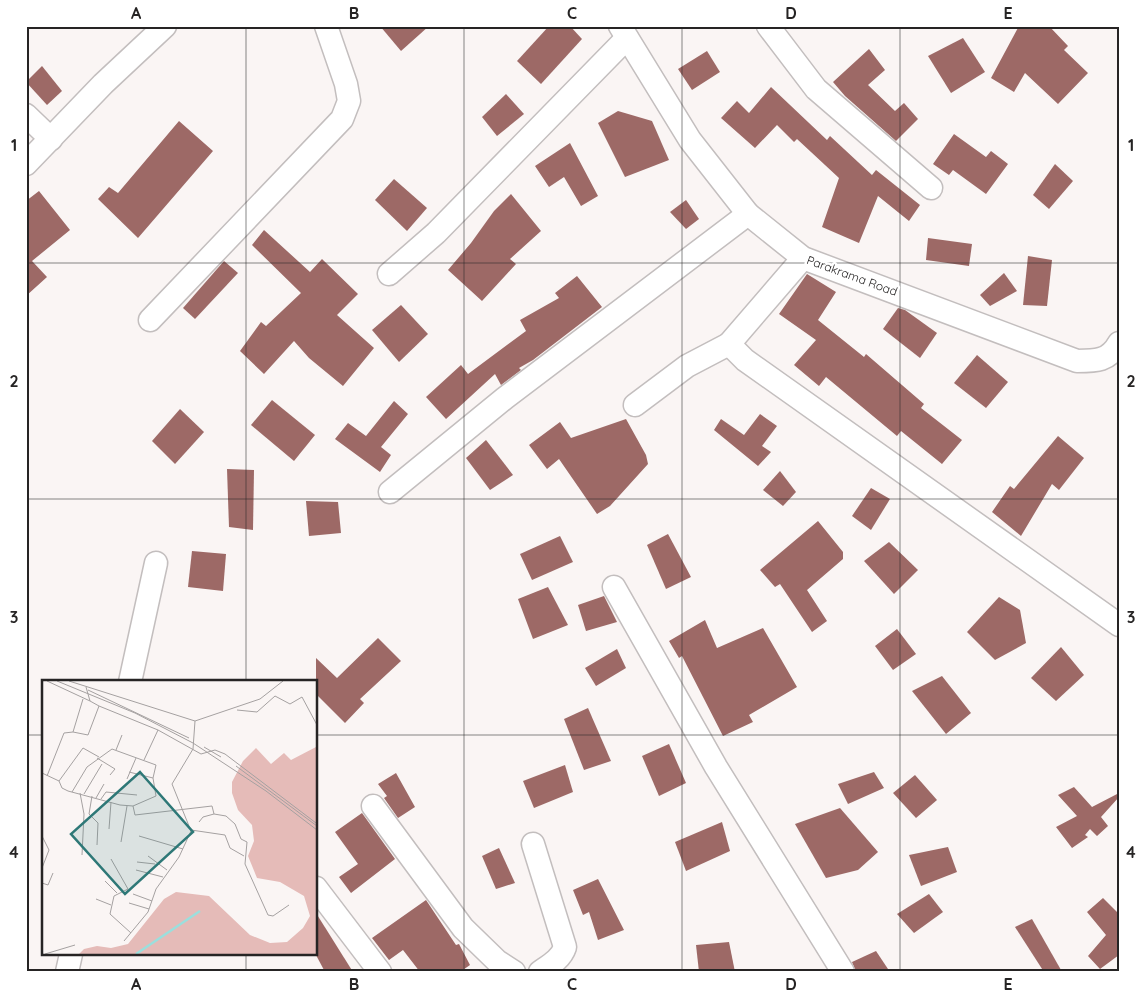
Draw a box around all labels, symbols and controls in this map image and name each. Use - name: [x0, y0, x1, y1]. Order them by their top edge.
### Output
- text: A: [131, 3, 142, 23]
- text: B: [349, 3, 359, 23]
- text: C: [567, 3, 577, 23]
- text: D: [785, 3, 797, 23]
- text: E: [1003, 3, 1013, 23]
- text: 1: [11, 135, 17, 155]
- text: 1: [1128, 135, 1134, 155]
- street label: Parakrama Road: [805, 252, 900, 299]
- text: 2: [9, 371, 19, 391]
- text: 2: [1126, 371, 1136, 391]
- text: 3: [10, 607, 18, 627]
- text: 3: [1127, 607, 1135, 627]
- inset map: [42, 680, 318, 956]
- text: 4: [9, 842, 19, 862]
- text: 4: [1126, 842, 1136, 862]
- text: A: [131, 974, 142, 994]
- text: B: [349, 974, 359, 994]
- text: C: [567, 974, 577, 994]
- text: D: [785, 974, 797, 994]
- text: E: [1003, 974, 1013, 994]

